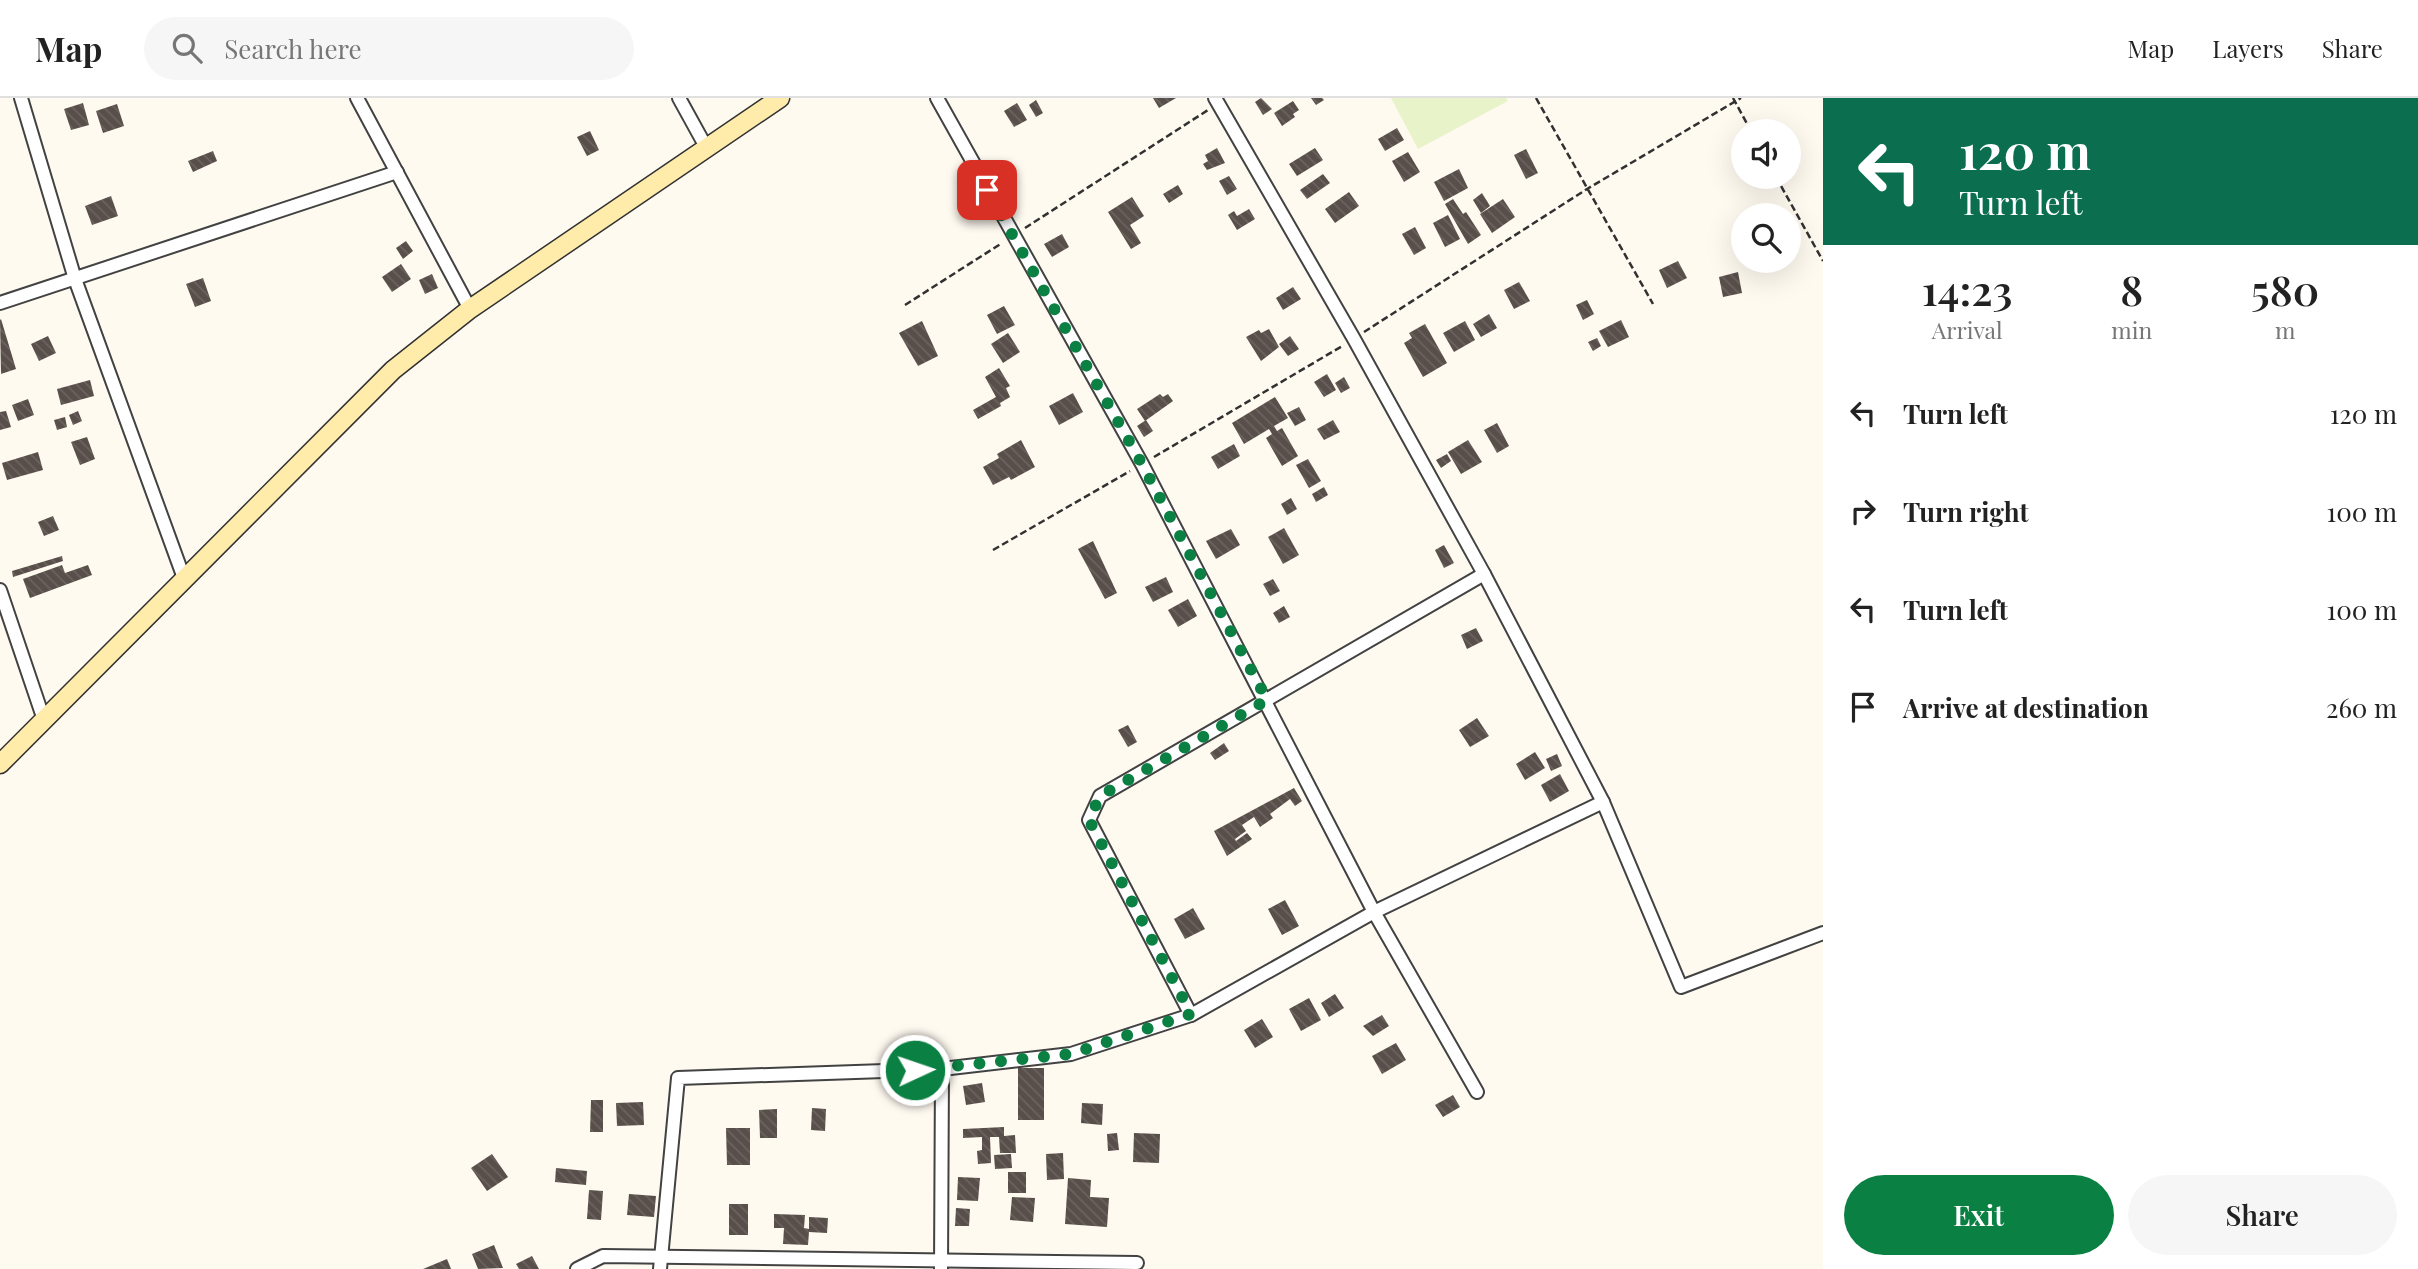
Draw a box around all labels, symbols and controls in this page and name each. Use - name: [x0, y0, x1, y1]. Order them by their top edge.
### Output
- search box: [144, 17, 634, 80]
- text: Map: [35, 26, 102, 70]
- icon: search: [168, 29, 206, 67]
- text: Search here: [224, 31, 362, 66]
- text: Map: [2128, 32, 2174, 64]
- text: Layers: [2212, 32, 2284, 64]
- text: Share: [2322, 32, 2383, 64]
- text: 120 m: [1959, 117, 2091, 182]
- map controls: [1731, 119, 1801, 273]
- button: sound: [1731, 119, 1801, 189]
- icon: left: [1844, 126, 1935, 217]
- pin: [957, 160, 1017, 220]
- icon: arrive: [968, 171, 1006, 209]
- text: Turn left: [1959, 180, 2083, 223]
- button: search: [1731, 203, 1801, 273]
- text: 14:23: [1922, 261, 2013, 317]
- text: 8: [2120, 261, 2143, 317]
- text: 580: [2251, 261, 2319, 317]
- text: Arrival: [1932, 314, 2003, 345]
- text: min: [2111, 314, 2152, 345]
- text: m: [2275, 314, 2295, 345]
- icon: left: [1844, 394, 1882, 432]
- text: Turn left: [1903, 396, 2008, 431]
- text: 120 m: [2330, 396, 2397, 431]
- icon: right: [1844, 492, 1882, 530]
- text: Turn right: [1903, 494, 2029, 529]
- text: 100 m: [2327, 494, 2397, 529]
- icon: left: [1844, 590, 1882, 628]
- text: Turn left: [1903, 592, 2008, 627]
- text: 100 m: [2327, 592, 2397, 627]
- icon: arrive: [1844, 688, 1882, 726]
- text: Arrive at destination: [1903, 690, 2149, 725]
- text: 260 m: [2326, 690, 2397, 725]
- position arrow: [878, 1033, 952, 1107]
- button: Exit: [1844, 1175, 2114, 1255]
- button: Share: [2128, 1175, 2397, 1255]

